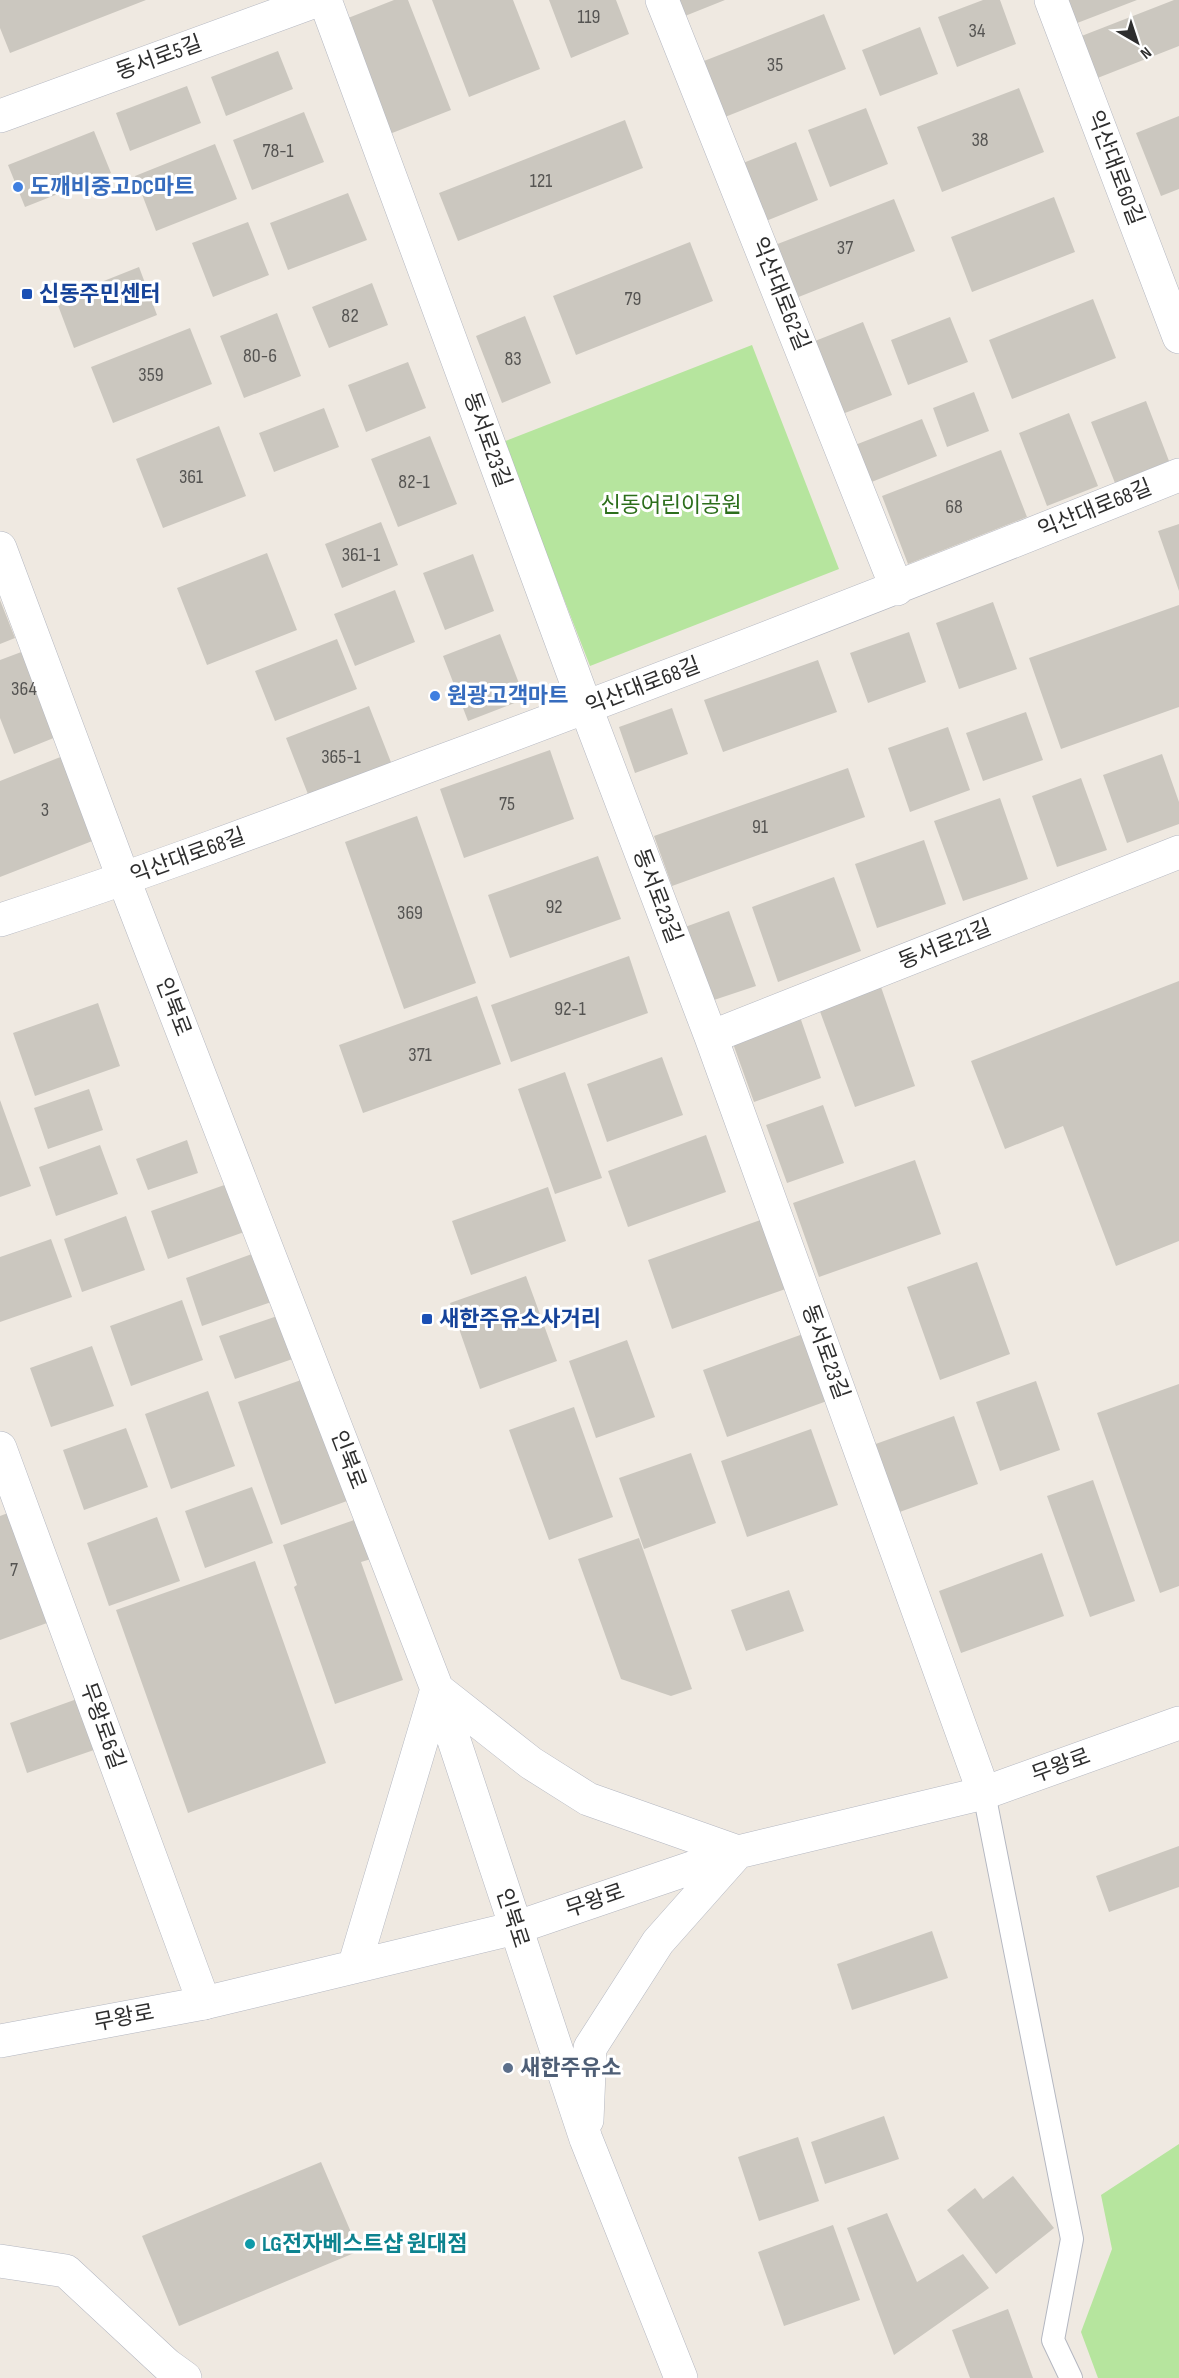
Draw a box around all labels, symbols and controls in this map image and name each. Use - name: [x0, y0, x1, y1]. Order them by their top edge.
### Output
- house number: 119: [578, 5, 600, 29]
- north arrow: [1107, 12, 1167, 72]
- house number: 34: [969, 19, 985, 43]
- street label: 동서로5길: [112, 30, 206, 86]
- text: N: [1136, 42, 1155, 63]
- house number: 35: [767, 53, 783, 77]
- street label: 익산대로60길: [1081, 107, 1149, 229]
- house number: 38: [971, 128, 989, 152]
- house number: 78-1: [262, 139, 294, 163]
- house number: 121: [530, 169, 552, 193]
- place label: 도깨비중고DC마트: [30, 174, 194, 201]
- marker: 도깨비중고DC마트: [11, 180, 25, 194]
- street label: 익산대로62길: [745, 233, 815, 355]
- house number: 37: [837, 236, 853, 260]
- place label: 신동주민센터: [39, 281, 160, 308]
- marker: 신동주민센터: [20, 287, 34, 301]
- house number: 79: [625, 287, 641, 311]
- house number: 82: [341, 304, 359, 328]
- house number: 80-6: [243, 344, 277, 368]
- house number: 83: [504, 347, 522, 371]
- house number: 359: [138, 363, 164, 387]
- street label: 동서로23길: [457, 389, 517, 491]
- house number: 361: [179, 465, 203, 489]
- house number: 82-1: [398, 470, 430, 494]
- street label: 익산대로68길: [1034, 474, 1156, 544]
- park label: 신동어린이공원: [600, 492, 742, 519]
- house number: 68: [945, 495, 963, 519]
- house number: 361-1: [342, 543, 380, 567]
- street label: 익산대로68길: [582, 652, 704, 720]
- house number: 364: [11, 677, 37, 701]
- place label: 원광고객마트: [447, 683, 568, 710]
- marker: 원광고객마트: [428, 689, 442, 703]
- house number: 365-1: [321, 745, 361, 769]
- house number: 75: [499, 792, 515, 816]
- house number: 3: [41, 798, 49, 822]
- house number: 91: [752, 815, 768, 839]
- street label: 익산대로68길: [127, 823, 249, 889]
- street label: 동서로23길: [627, 845, 687, 947]
- house number: 92: [545, 895, 563, 919]
- house number: 369: [397, 901, 423, 925]
- street label: 동서로21길: [895, 914, 995, 976]
- street label: 인북로: [150, 974, 196, 1040]
- house number: 92-1: [554, 997, 586, 1021]
- house number: 371: [408, 1043, 432, 1067]
- street label: 동서로23길: [795, 1301, 855, 1403]
- place label: 새한주유소사거리: [439, 1306, 601, 1333]
- marker: 새한주유소사거리: [420, 1312, 434, 1326]
- street label: 인북로: [325, 1427, 371, 1493]
- house number: 7: [10, 1558, 18, 1582]
- street label: 무왕로6길: [74, 1679, 130, 1773]
- street label: 무왕로: [1028, 1743, 1094, 1789]
- street label: 무왕로: [562, 1878, 628, 1924]
- street label: 인북로: [490, 1885, 534, 1951]
- street label: 무왕로: [92, 1999, 156, 2037]
- place label: 새한주유소: [520, 2055, 621, 2082]
- marker: 새한주유소: [501, 2061, 515, 2075]
- place label: LG전자베스트샵 원대점: [262, 2231, 468, 2258]
- marker: LG전자베스트샵 원대점: [243, 2237, 257, 2251]

